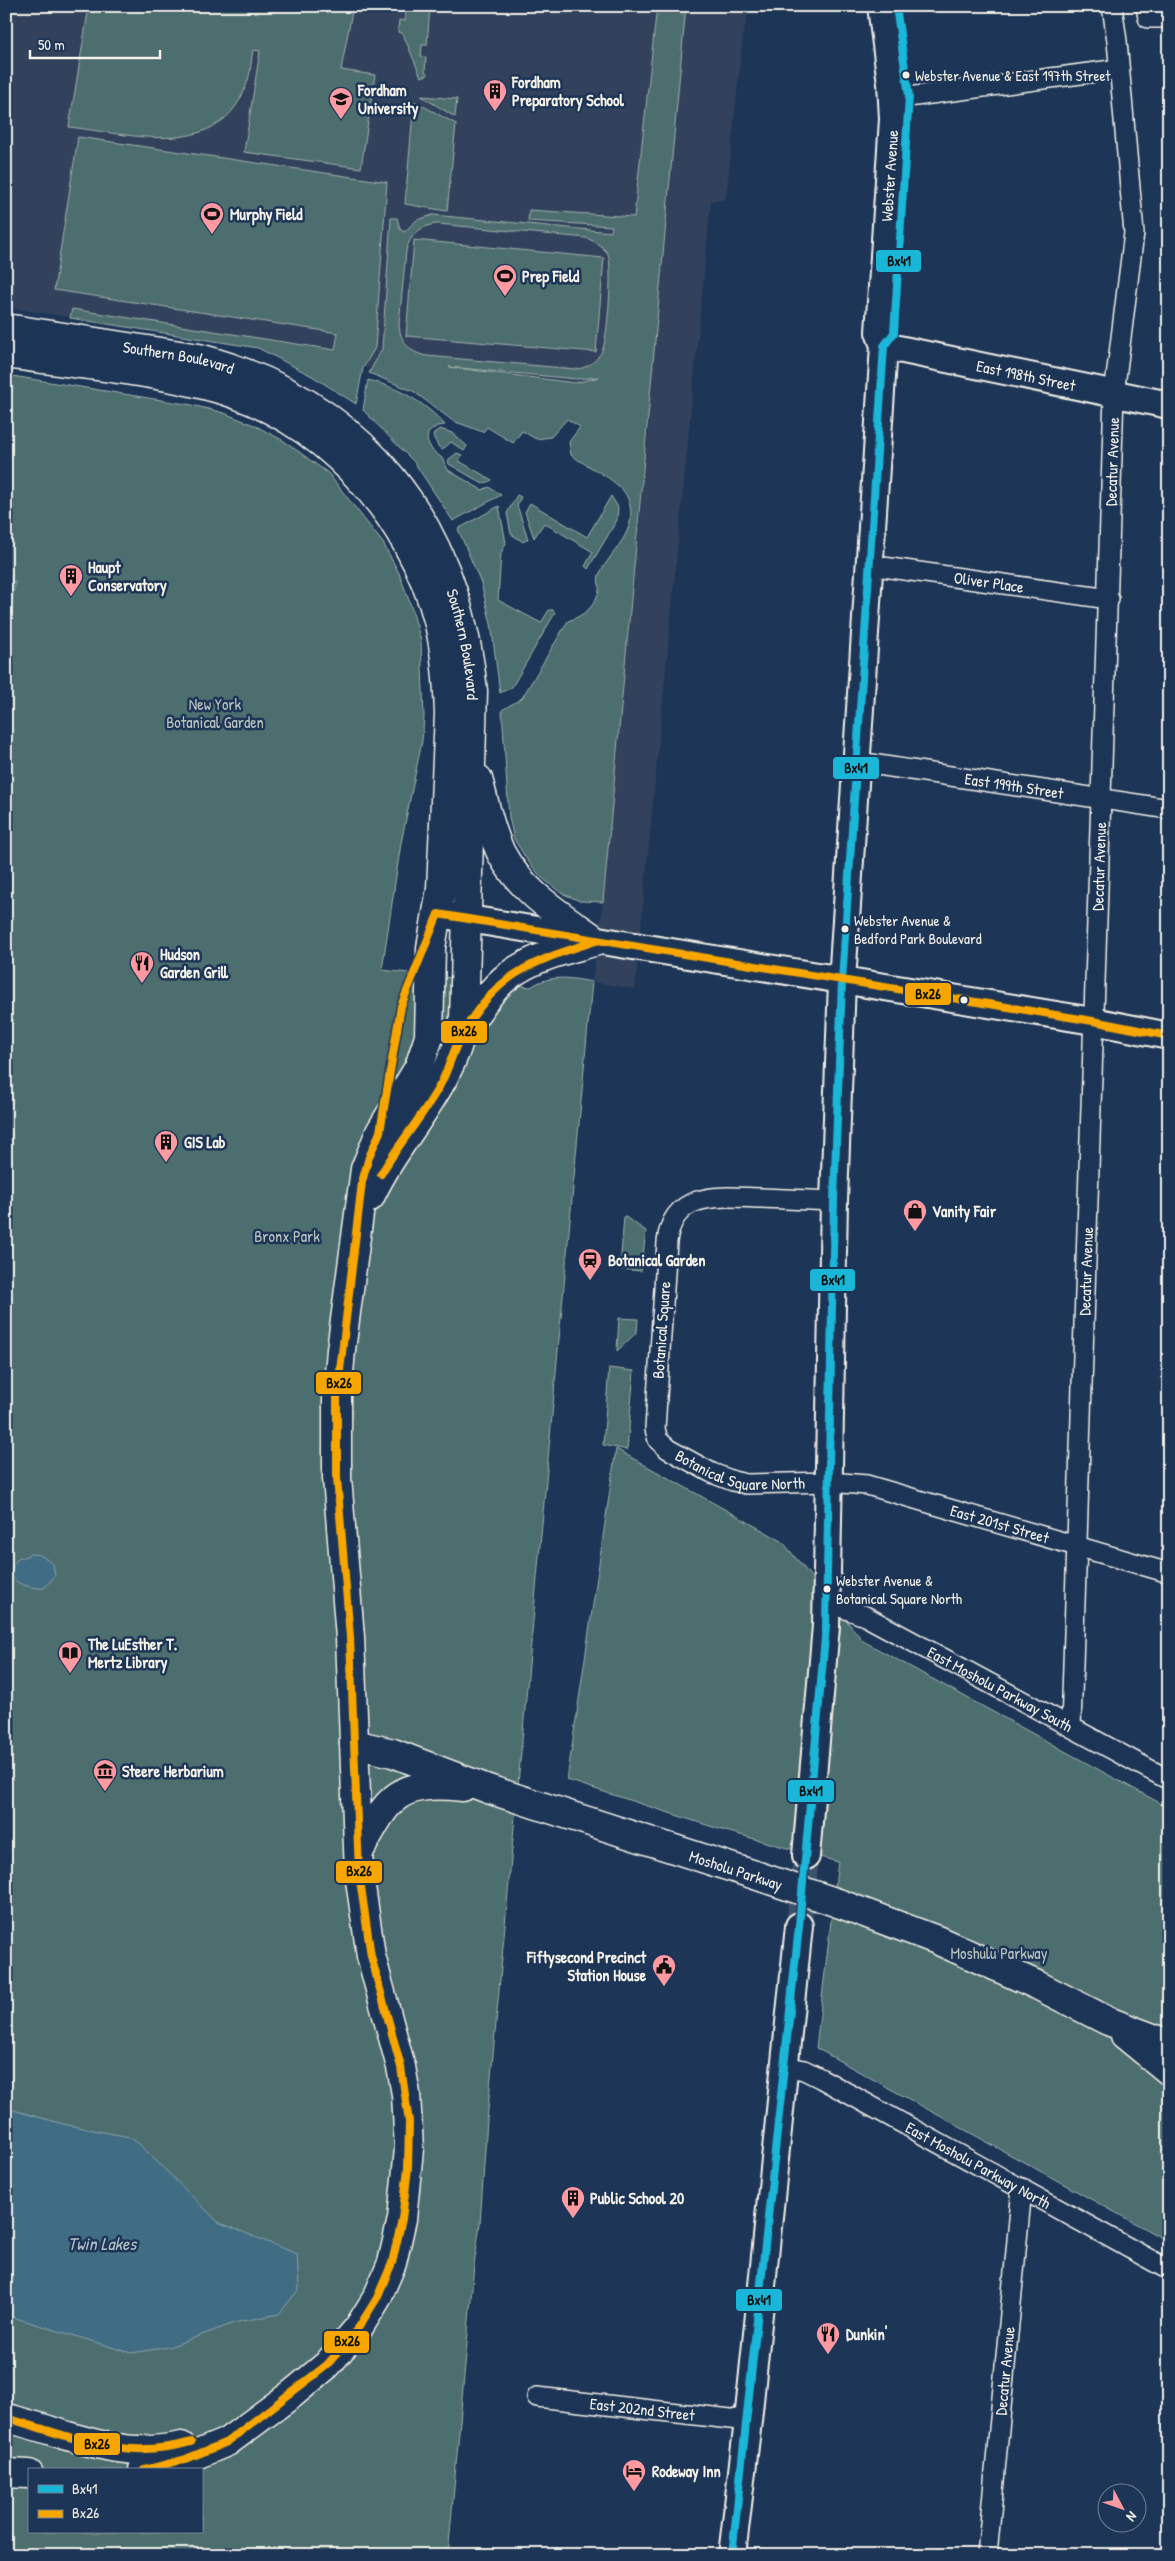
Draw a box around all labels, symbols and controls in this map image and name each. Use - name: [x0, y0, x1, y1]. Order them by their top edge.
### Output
- scale bar: [30, 28, 160, 60]
- text: 50 m: [38, 34, 65, 55]
- place label: Webster Avenue & East 197th Street: [915, 65, 1111, 86]
- marker: Webster Avenue & East 197th Street: [901, 70, 911, 80]
- place label: Fordham Preparatory School: [511, 71, 625, 112]
- building icon: Fordham Preparatory School: [482, 78, 508, 112]
- place label: Fordham University: [357, 79, 419, 120]
- school or university icon: Fordham University: [328, 86, 354, 120]
- street label: Webster Avenue: [875, 129, 903, 222]
- sports icon: Murphy Field: [199, 201, 225, 235]
- place label: Murphy Field: [230, 203, 303, 226]
- line badge: Bx41: [875, 249, 922, 273]
- text: Bx41: [887, 251, 911, 270]
- sports icon: Prep Field: [492, 263, 518, 297]
- place label: Prep Field: [522, 265, 580, 288]
- street label: Southern Boulevard: [122, 335, 237, 379]
- street label: East 198th Street: [974, 354, 1078, 396]
- street label: Decatur Avenue: [1099, 416, 1124, 506]
- place label: Haupt Conservatory: [88, 556, 167, 597]
- building icon: Haupt Conservatory: [58, 563, 84, 597]
- street label: Oliver Place: [952, 566, 1026, 598]
- street label: Southern Boulevard: [442, 586, 484, 700]
- park label: New York Botanical Garden: [166, 693, 264, 733]
- line badge: Bx41: [832, 756, 880, 780]
- text: Bx41: [844, 758, 868, 777]
- street label: East 199th Street: [963, 767, 1066, 804]
- street label: Decatur Avenue: [1086, 821, 1111, 911]
- place label: Webster Avenue & Bedford Park Boulevard: [854, 910, 982, 949]
- marker: Webster Avenue & Bedford Park Boulevard: [840, 924, 850, 934]
- place label: Hudson Garden Grill: [160, 943, 229, 983]
- restaurant icon: Hudson Garden Grill: [129, 950, 155, 984]
- line badge: Bx26: [904, 982, 952, 1006]
- text: Bx26: [915, 984, 941, 1003]
- unlabelled marker: [959, 995, 969, 1005]
- line badge: Bx26: [440, 1020, 488, 1044]
- text: Bx26: [451, 1021, 477, 1040]
- building icon: GIS Lab: [153, 1129, 179, 1163]
- place label: GIS Lab: [184, 1131, 226, 1153]
- shop icon: Vanity Fair: [902, 1198, 928, 1232]
- place label: Vanity Fair: [932, 1200, 997, 1223]
- park label: Bronx Park: [254, 1225, 320, 1247]
- street label: Decatur Avenue: [1073, 1226, 1098, 1316]
- station icon: Botanical Garden: [577, 1247, 603, 1281]
- place label: Botanical Garden: [608, 1249, 706, 1271]
- line badge: Bx41: [809, 1268, 856, 1292]
- text: Bx41: [821, 1270, 845, 1289]
- street label: Botanical Square: [647, 1280, 675, 1379]
- line badge: Bx26: [315, 1371, 362, 1395]
- text: Bx26: [326, 1373, 352, 1392]
- street label: Botanical Square North: [671, 1444, 805, 1496]
- street label: East 201st Street: [948, 1499, 1052, 1549]
- place label: Webster Avenue & Botanical Square North: [836, 1570, 962, 1609]
- marker: Webster Avenue & Botanical Square North: [822, 1584, 832, 1594]
- place label: The LuEsther T. Mertz Library: [87, 1633, 177, 1674]
- library icon: The LuEsther T. Mertz Library: [57, 1640, 83, 1674]
- street label: East Mosholu Parkway South: [924, 1641, 1077, 1737]
- museum icon: Steere Herbarium: [92, 1758, 118, 1792]
- place label: Steere Herbarium: [122, 1760, 224, 1782]
- line badge: Bx41: [787, 1779, 835, 1803]
- text: Bx41: [799, 1781, 823, 1800]
- street label: Mosholu Parkway: [687, 1845, 786, 1895]
- line badge: Bx26: [335, 1860, 383, 1884]
- text: Bx26: [346, 1861, 372, 1880]
- park label: Moshulu Parkway: [951, 1942, 1048, 1964]
- place label: Fiftysecond Precinct Station House: [526, 1946, 647, 1986]
- public building icon: Fiftysecond Precinct Station House: [651, 1953, 677, 1987]
- street label: East Mosholu Parkway North: [902, 2116, 1055, 2214]
- building icon: Public School 20: [560, 2185, 586, 2219]
- place label: Public School 20: [590, 2187, 684, 2209]
- water label: Twin Lakes: [68, 2231, 138, 2256]
- line badge: Bx41: [735, 2288, 783, 2312]
- text: Bx41: [747, 2290, 771, 2309]
- restaurant icon: Dunkin': [815, 2321, 841, 2355]
- place label: Dunkin': [846, 2323, 888, 2345]
- street label: Decatur Avenue: [989, 2325, 1020, 2416]
- line badge: Bx26: [323, 2330, 370, 2354]
- text: Bx26: [334, 2331, 360, 2350]
- street label: East 202nd Street: [589, 2392, 696, 2426]
- line badge: Bx26: [73, 2432, 121, 2456]
- text: Bx26: [84, 2434, 110, 2453]
- hotel icon: Rodeway Inn: [621, 2458, 647, 2492]
- place label: Rodeway Inn: [652, 2460, 721, 2483]
- legend: [28, 2468, 202, 2534]
- text: Bx41: [72, 2478, 97, 2499]
- north arrow: [1098, 2484, 1148, 2534]
- text: Bx26: [72, 2502, 99, 2523]
- text: N: [1122, 2508, 1142, 2526]

